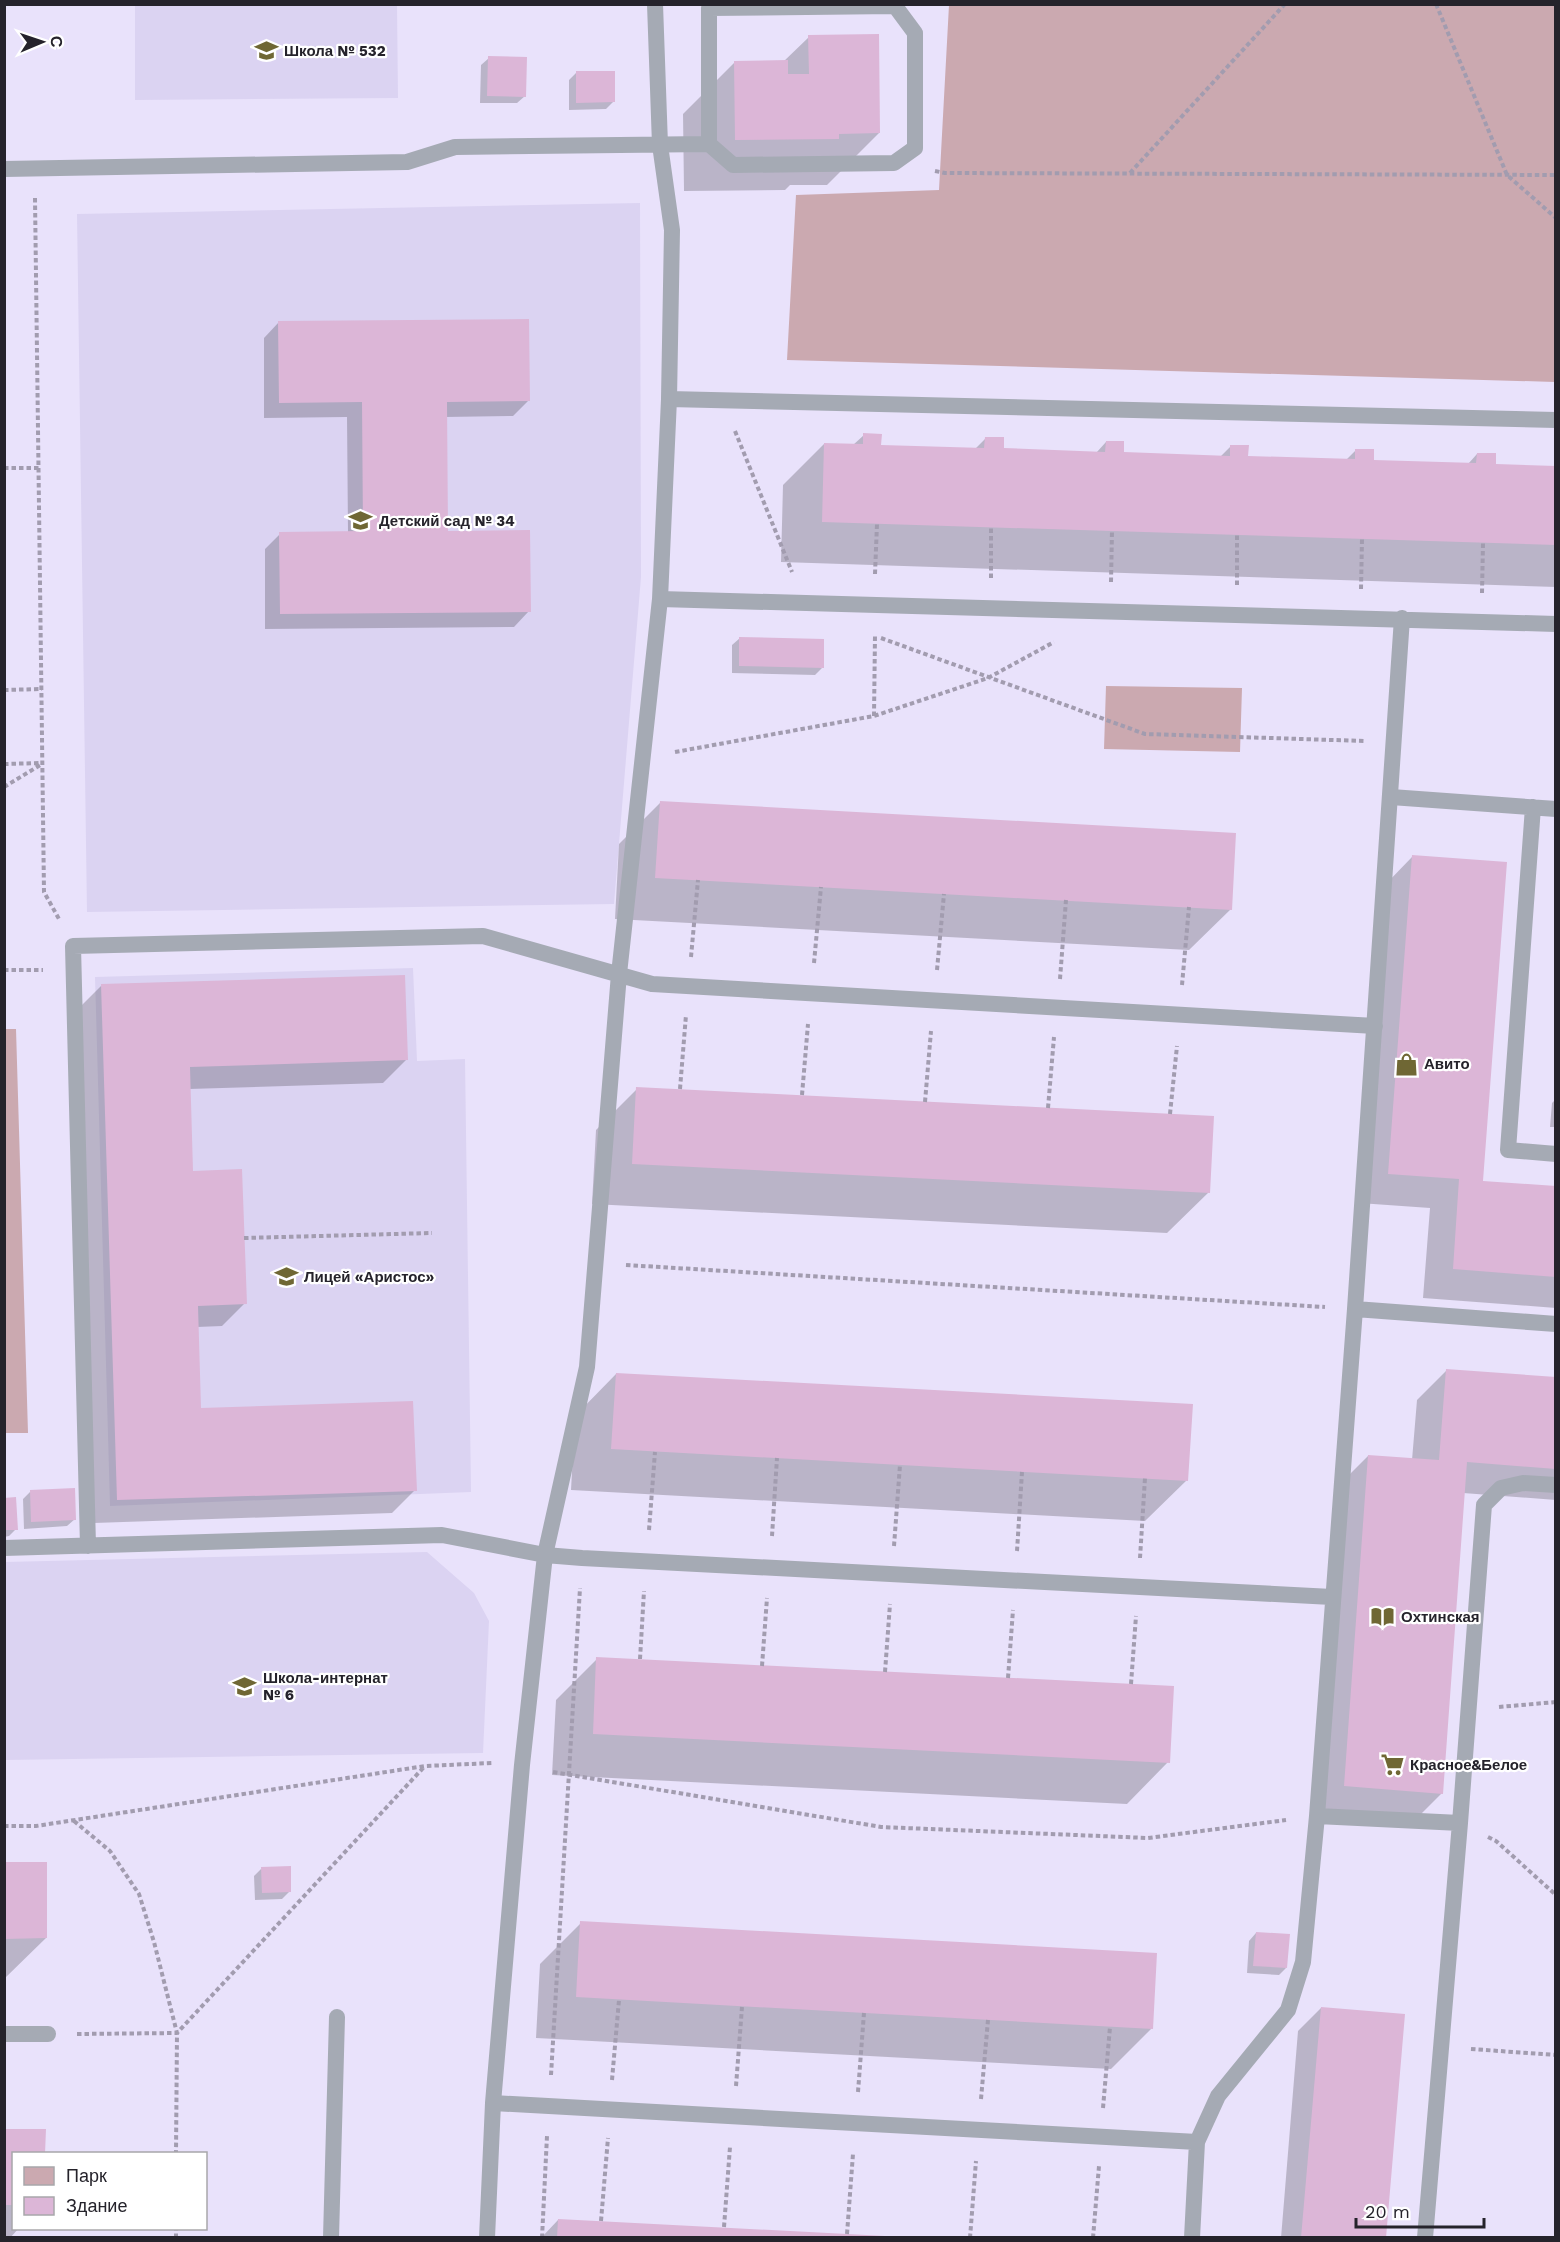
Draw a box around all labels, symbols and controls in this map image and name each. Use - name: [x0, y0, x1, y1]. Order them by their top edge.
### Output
- north arrow: [12, 12, 72, 72]
- text: С: [47, 35, 66, 48]
- school or university icon: Школа № 532: [253, 38, 279, 64]
- place label: Школа № 532: [284, 42, 386, 60]
- school or university icon: Детский сад № 34: [348, 508, 374, 534]
- place label: Детский сад № 34: [379, 512, 515, 530]
- shop icon: Авито: [1393, 1051, 1419, 1077]
- place label: Авито: [1424, 1055, 1470, 1073]
- school or university icon: Лицей «Аристос»: [273, 1264, 299, 1290]
- place label: Лицей «Аристос»: [304, 1268, 435, 1286]
- library icon: Охтинская: [1370, 1604, 1396, 1630]
- place label: Охтинская: [1401, 1608, 1480, 1626]
- place label: Школа-интернат № 6: [263, 1669, 388, 1704]
- school or university icon: Школа-интернат № 6: [232, 1674, 258, 1700]
- supermarket icon: Красное&Белое: [1379, 1752, 1405, 1778]
- place label: Красное&Белое: [1410, 1756, 1527, 1774]
- legend: [12, 2152, 207, 2230]
- text: Парк: [66, 2165, 107, 2186]
- scale bar: [1356, 2191, 1484, 2229]
- text: Здание: [66, 2195, 127, 2216]
- text: 20 m: [1365, 2201, 1410, 2222]

